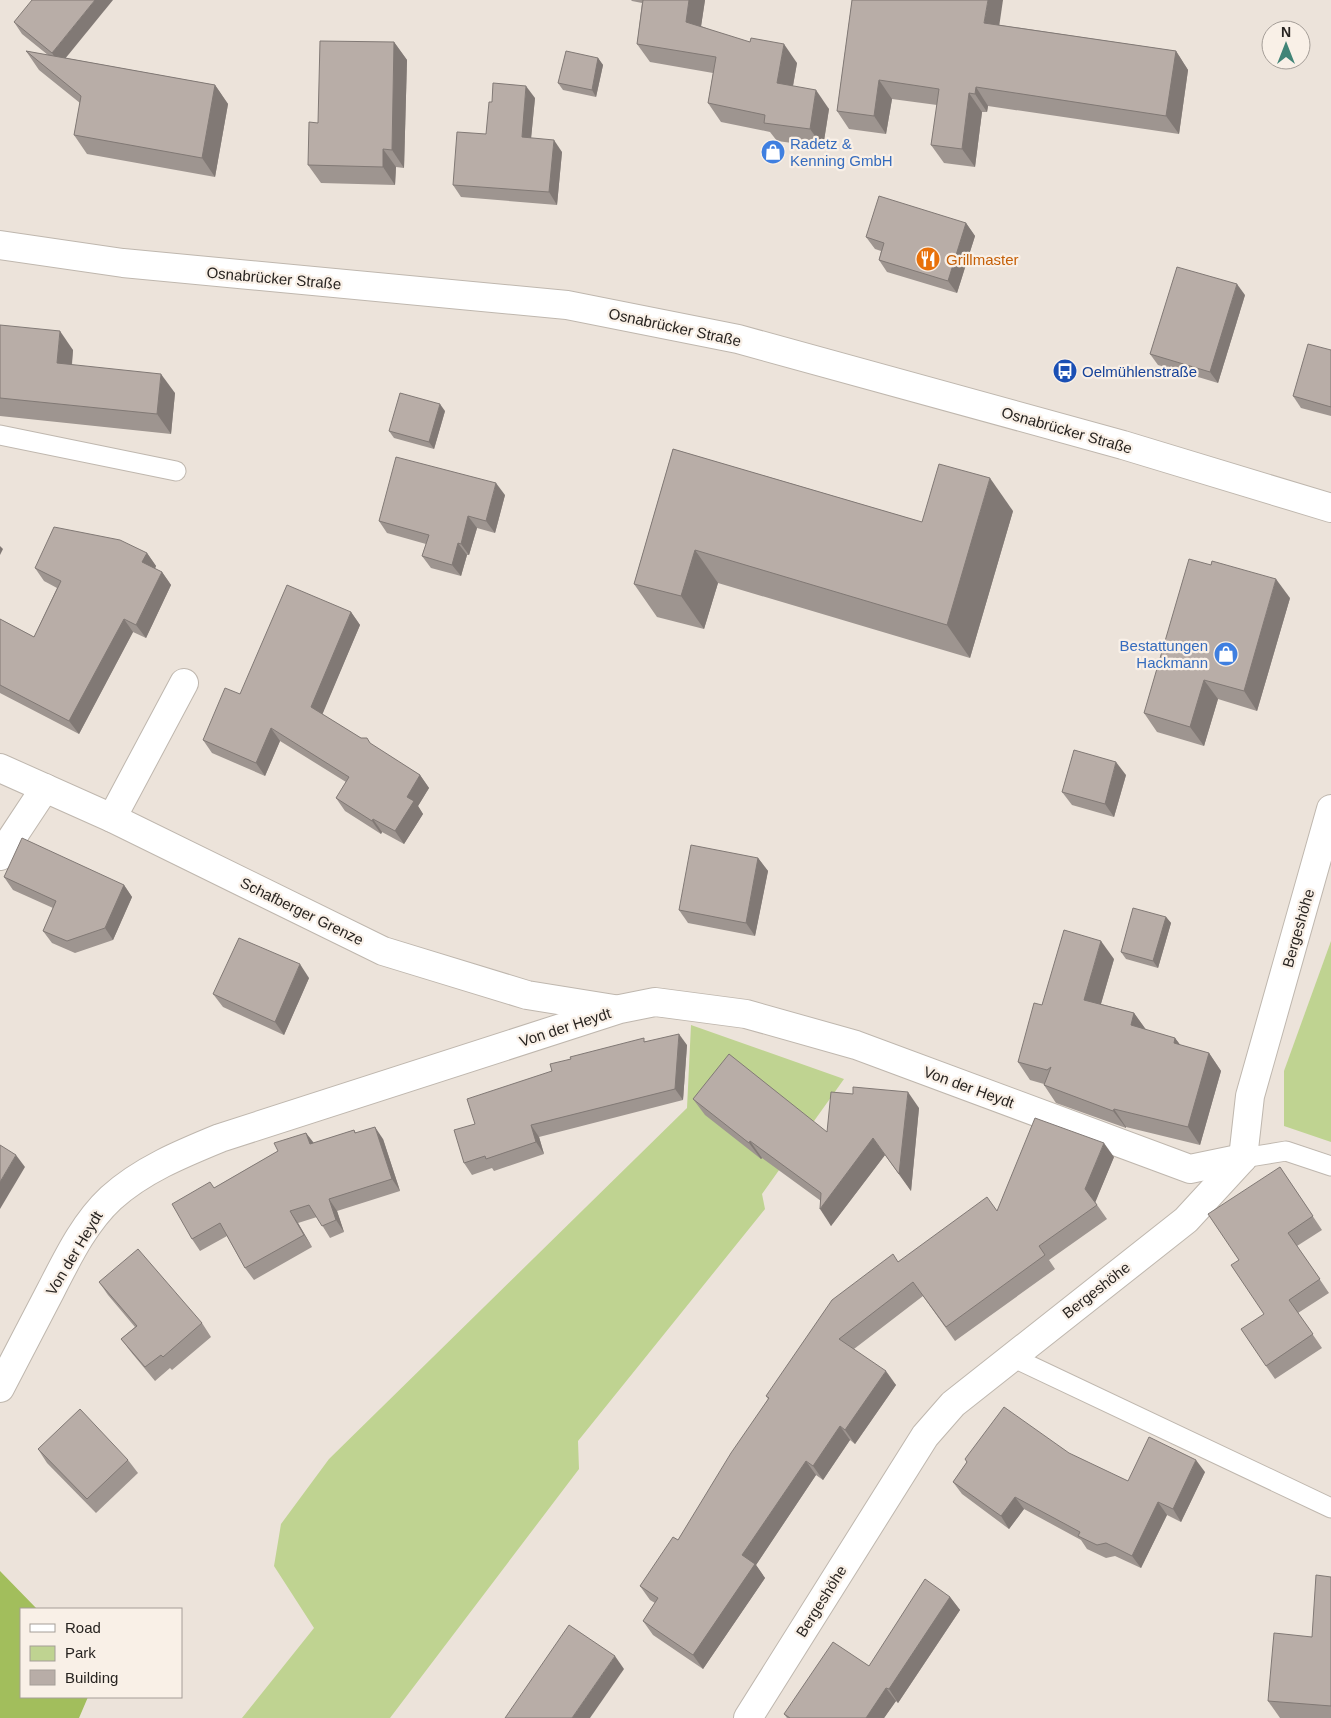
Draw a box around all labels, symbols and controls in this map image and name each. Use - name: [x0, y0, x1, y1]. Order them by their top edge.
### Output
- north arrow: [1261, 20, 1311, 70]
- text: N: [1281, 24, 1291, 40]
- place label: Radetz & Kenning GmbH: [790, 135, 893, 169]
- shop icon: Radetz & Kenning GmbH: [760, 139, 786, 165]
- restaurant icon: Grillmaster: [915, 246, 941, 272]
- place label: Grillmaster: [946, 251, 1019, 268]
- street label: Osnabrücker Straße: [206, 264, 342, 292]
- street label: Osnabrücker Straße: [607, 305, 743, 349]
- bus stop icon: Oelmühlenstraße: [1052, 358, 1078, 384]
- place label: Oelmühlenstraße: [1082, 363, 1197, 380]
- street label: Osnabrücker Straße: [1000, 403, 1134, 457]
- place label: Bestattungen Hackmann: [1120, 637, 1208, 671]
- shop icon: Bestattungen Hackmann: [1213, 641, 1239, 667]
- street label: Schafberger Grenze: [238, 874, 366, 948]
- street label: Bergeshöhe: [1279, 887, 1317, 969]
- street label: Von der Heydt: [517, 1004, 614, 1050]
- street label: Von der Heydt: [921, 1063, 1017, 1112]
- street label: Von der Heydt: [42, 1207, 106, 1298]
- street label: Bergeshöhe: [1059, 1258, 1133, 1322]
- street label: Bergeshöhe: [792, 1562, 850, 1640]
- legend: [20, 1608, 182, 1698]
- text: Road: [65, 1619, 101, 1636]
- text: Park: [65, 1644, 96, 1661]
- text: Building: [65, 1669, 118, 1686]

